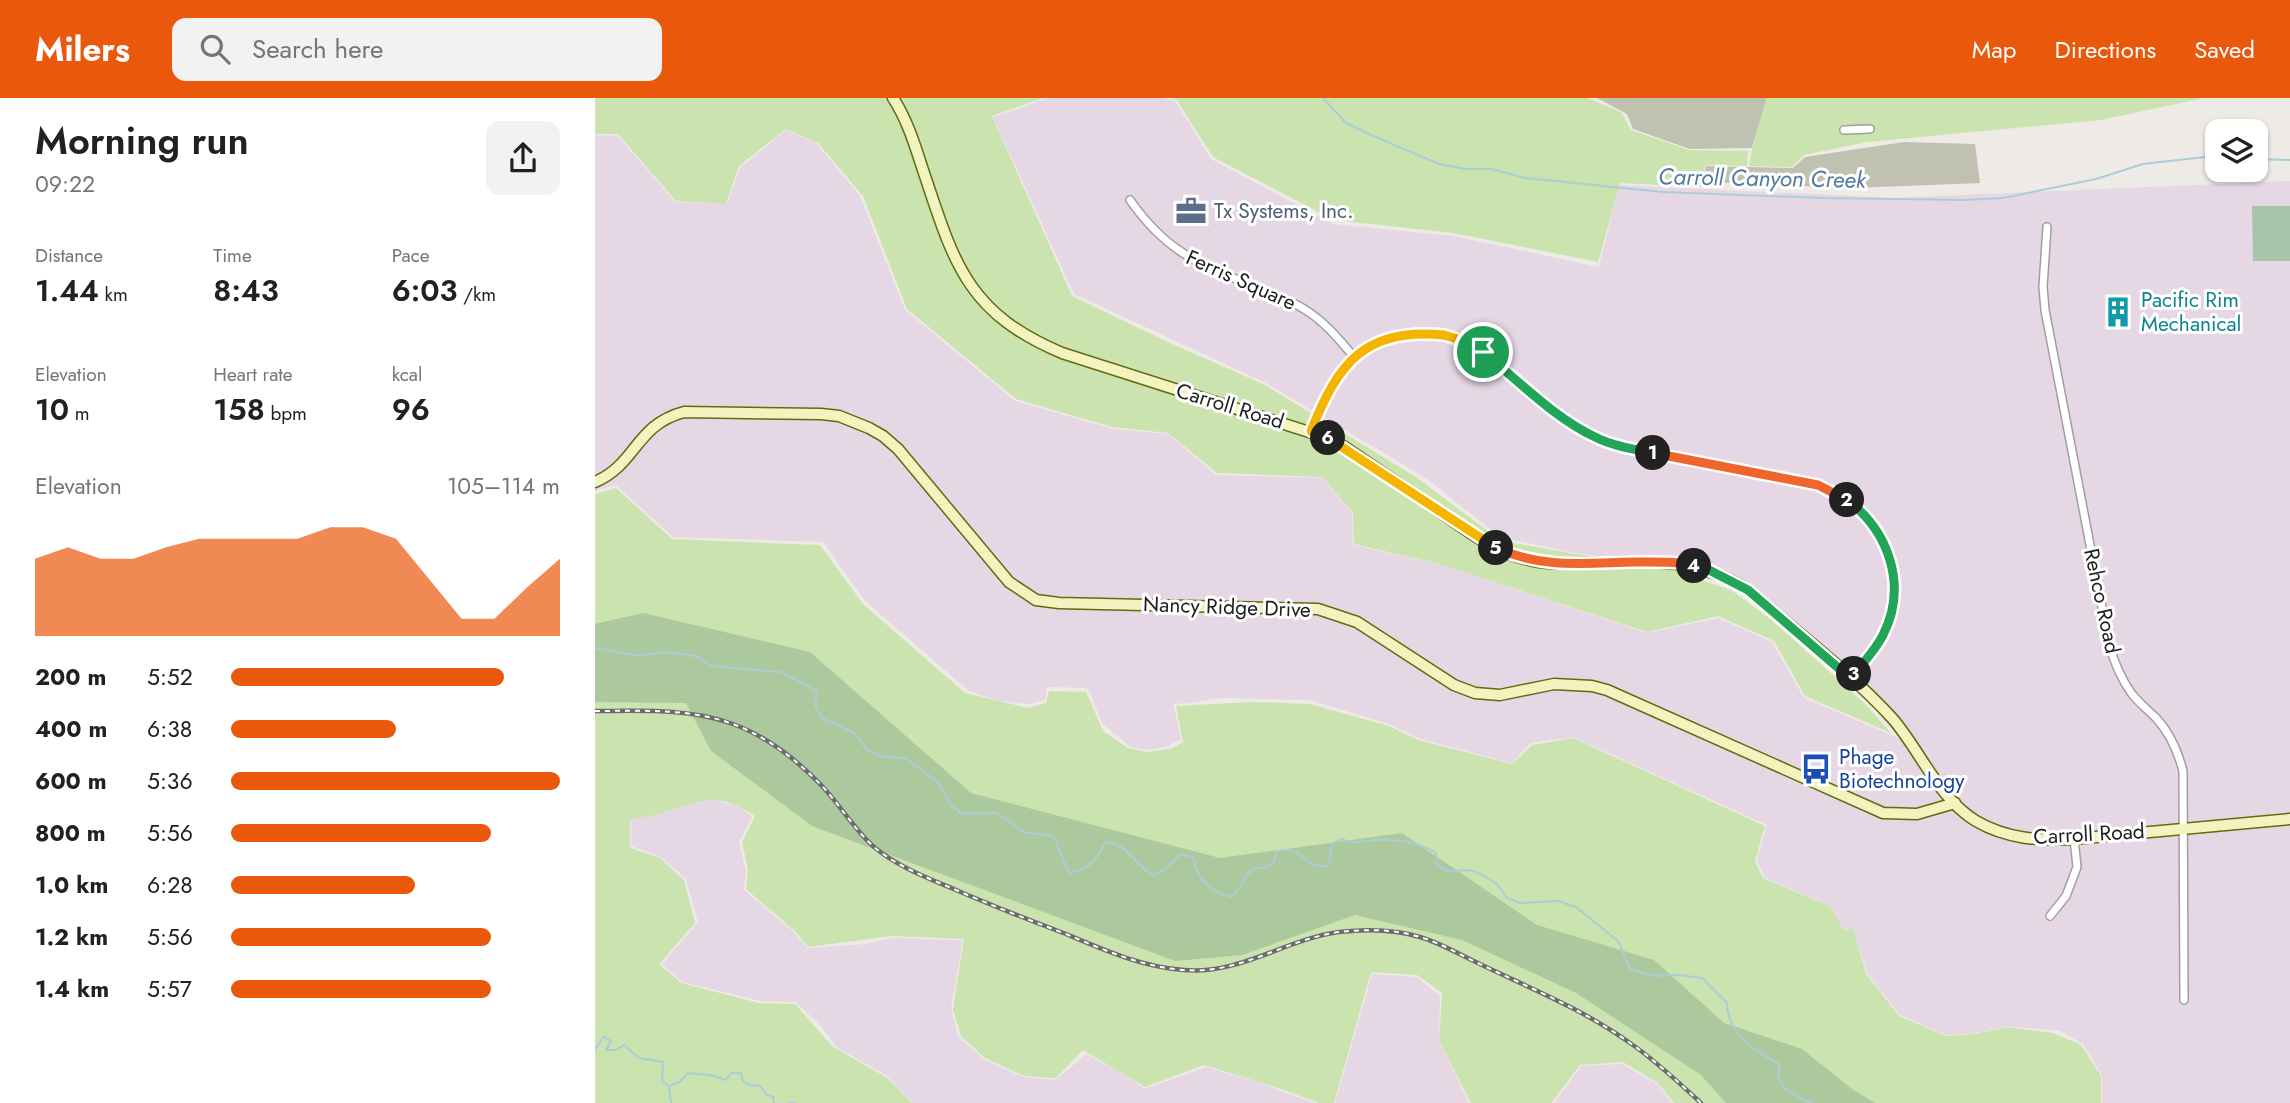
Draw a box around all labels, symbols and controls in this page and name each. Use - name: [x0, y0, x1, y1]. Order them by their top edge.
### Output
- search box: [172, 18, 662, 81]
- text: Milers: [35, 26, 130, 73]
- icon: search: [196, 30, 234, 68]
- text: Search here: [252, 30, 383, 68]
- text: Map: [1972, 32, 2017, 67]
- text: Directions: [2055, 32, 2156, 67]
- text: Saved: [2194, 32, 2255, 67]
- text: Morning run: [35, 113, 249, 168]
- map controls: [2205, 119, 2268, 182]
- button: layers: [2205, 119, 2268, 182]
- button: share: [486, 121, 560, 195]
- water label: Carroll Canyon Creek: [1658, 159, 1867, 197]
- text: 09:22: [35, 167, 95, 201]
- office icon: Tx Systems, Inc.: [1174, 194, 1208, 228]
- place label: Tx Systems, Inc.: [1214, 196, 1353, 226]
- text: Distance: [35, 242, 103, 269]
- text: Time: [213, 242, 252, 269]
- text: Pace: [392, 242, 430, 269]
- street label: Ferris Square: [1181, 242, 1301, 318]
- text: 1.44: [35, 269, 99, 312]
- text: 8:43: [213, 269, 279, 312]
- text: 6:03: [392, 269, 458, 312]
- text: km: [99, 281, 128, 308]
- text: /km: [458, 281, 496, 308]
- place label: Pacific Rim Mechanical: [2141, 285, 2241, 339]
- building icon: Pacific Rim Mechanical: [2101, 295, 2135, 329]
- pin: [1453, 322, 1513, 382]
- icon: arrive: [1464, 333, 1502, 371]
- text: Elevation: [35, 361, 107, 388]
- text: Heart rate: [213, 361, 293, 388]
- text: kcal: [392, 361, 422, 388]
- street label: Carroll Road: [1172, 375, 1288, 437]
- text: 10: [35, 388, 69, 431]
- text: 158: [213, 388, 265, 431]
- text: 96: [392, 388, 430, 431]
- text: m: [69, 400, 90, 427]
- text: bpm: [265, 400, 307, 427]
- pin: 6: [1311, 420, 1345, 456]
- text: 6: [1321, 424, 1334, 451]
- pin: 1: [1635, 436, 1671, 470]
- text: 1: [1648, 439, 1657, 466]
- text: Elevation: [35, 469, 122, 503]
- text: 105–114 m: [447, 469, 560, 503]
- pin: 2: [1829, 482, 1865, 518]
- text: 2: [1840, 486, 1853, 513]
- pin: 5: [1479, 531, 1513, 566]
- text: 5: [1489, 534, 1502, 561]
- street label: Rehco Road: [2076, 546, 2128, 656]
- pin: 4: [1677, 548, 1711, 584]
- text: 4: [1687, 552, 1700, 579]
- street label: Nancy Ridge Drive: [1143, 589, 1312, 625]
- pin: 3: [1837, 656, 1871, 692]
- text: 200 m: [35, 660, 106, 694]
- text: 5:52: [147, 660, 193, 694]
- text: 3: [1848, 660, 1859, 687]
- text: 400 m: [35, 712, 107, 746]
- text: 6:38: [147, 712, 192, 746]
- place label: Phage Biotechnology: [1839, 742, 1965, 796]
- bus stop icon: Phage Biotechnology: [1799, 752, 1833, 786]
- text: 600 m: [35, 764, 107, 798]
- text: 5:36: [147, 764, 193, 798]
- text: 800 m: [35, 816, 106, 850]
- text: 5:56: [147, 816, 193, 850]
- street label: Carroll Road: [2033, 816, 2145, 852]
- text: 1.0 km: [35, 868, 108, 902]
- text: 6:28: [147, 868, 193, 902]
- text: 1.2 km: [35, 920, 108, 954]
- text: 5:56: [147, 920, 193, 954]
- text: 1.4 km: [35, 972, 109, 1006]
- text: 5:57: [147, 972, 192, 1006]

